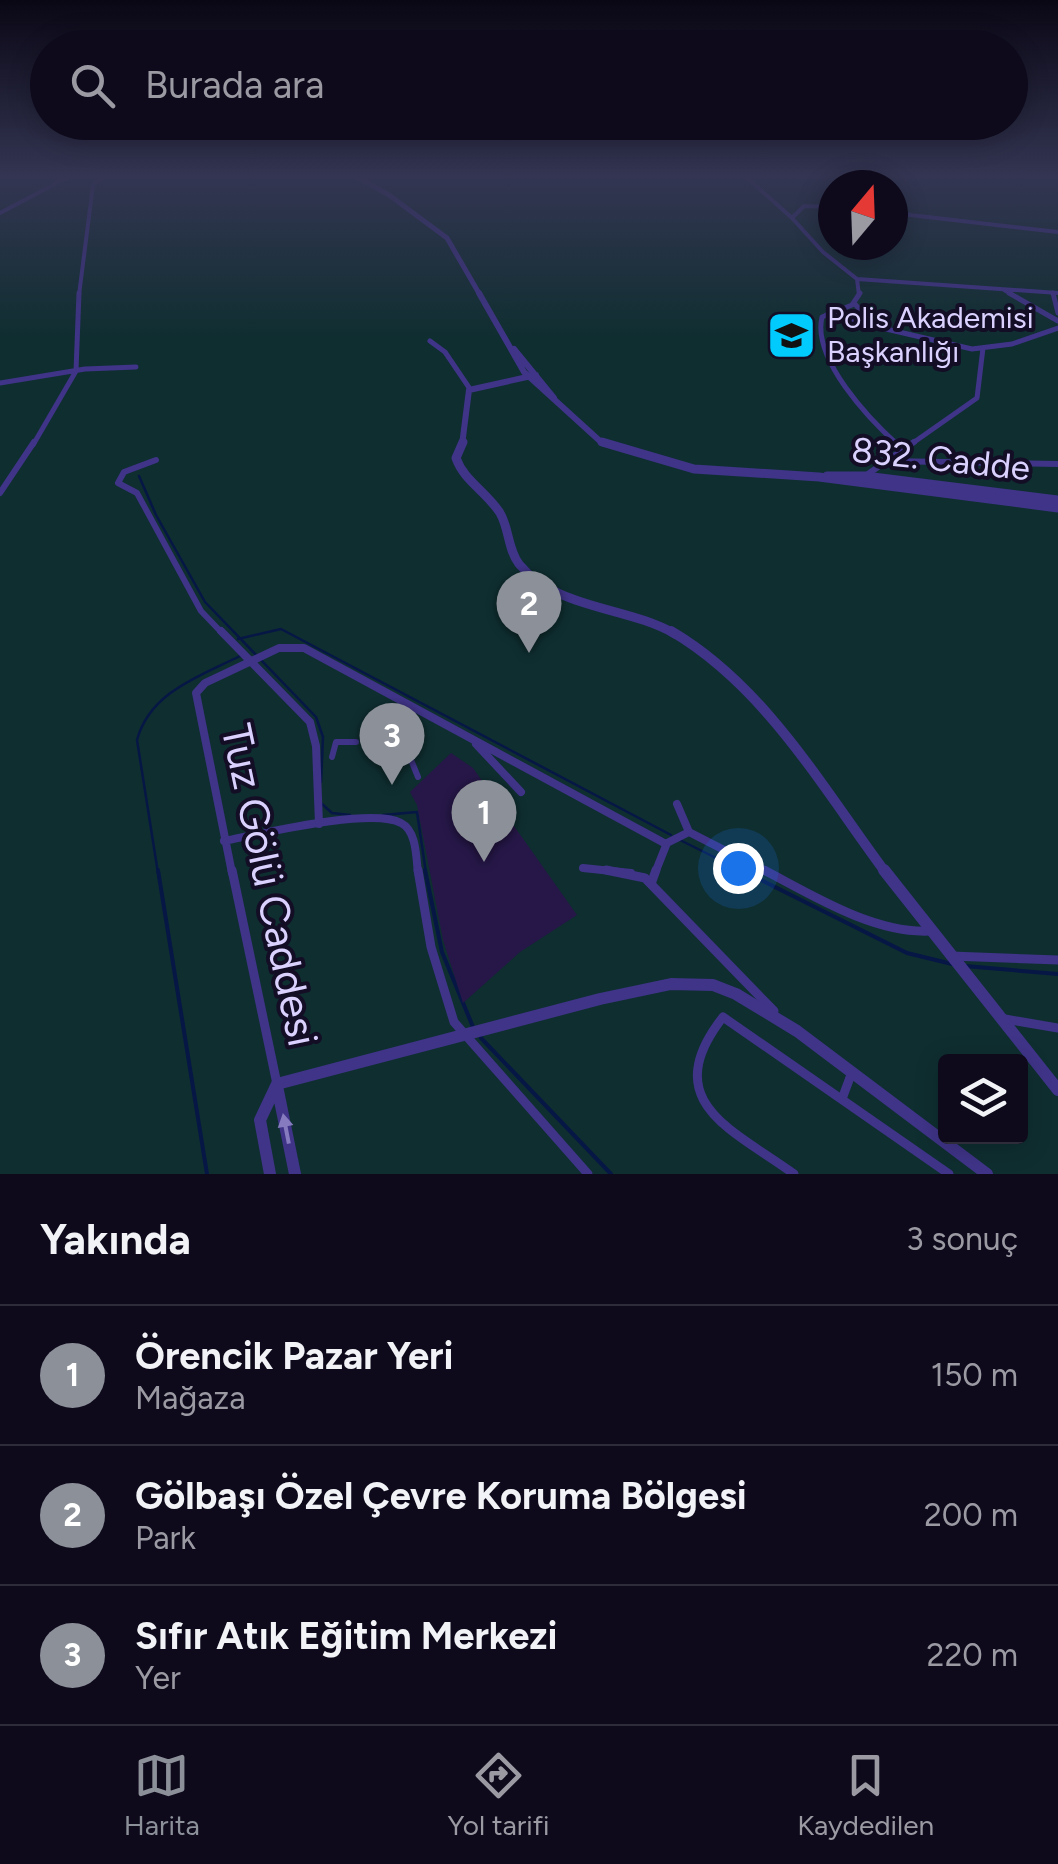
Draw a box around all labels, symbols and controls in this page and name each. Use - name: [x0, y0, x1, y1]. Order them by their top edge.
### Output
- search box: [30, 30, 1028, 140]
- icon: search: [65, 58, 120, 113]
- text: Burada ara: [145, 62, 324, 108]
- north arrow: [818, 170, 908, 260]
- place label: Polis Akademisi Başkanlığı: [827, 299, 1034, 370]
- school or university icon: Polis Akademisi Başkanlığı: [766, 309, 818, 361]
- street label: 832. Cadde: [850, 429, 1032, 489]
- pin: 2: [496, 570, 562, 653]
- pin: 3: [360, 702, 424, 785]
- street label: Tuz Gölü Caddesi: [210, 719, 329, 1051]
- pin: 1: [452, 780, 516, 862]
- your location: [713, 843, 764, 894]
- map controls: [938, 1054, 1028, 1144]
- button: layers: [938, 1054, 1028, 1144]
- one-way arrow: [277, 1113, 293, 1144]
- text: Yakında: [40, 1214, 191, 1265]
- text: 3 sonuç: [906, 1220, 1018, 1258]
- text: Örencik Pazar Yeri: [135, 1333, 453, 1379]
- text: 1: [66, 1356, 79, 1394]
- text: 150 m: [931, 1356, 1018, 1394]
- text: Mağaza: [135, 1379, 246, 1417]
- text: Gölbaşı Özel Çevre Koruma Bölgesi: [135, 1473, 747, 1519]
- text: 2: [63, 1496, 82, 1534]
- text: 200 m: [924, 1496, 1018, 1534]
- text: Park: [135, 1519, 196, 1557]
- text: Sıfır Atık Eğitim Merkezi: [135, 1613, 557, 1659]
- text: 3: [64, 1636, 81, 1674]
- text: 220 m: [927, 1636, 1018, 1674]
- text: Yer: [135, 1659, 181, 1697]
- tab: Harita: [124, 1748, 200, 1842]
- tab: Yol tarifi: [447, 1748, 550, 1842]
- tab: Kaydedilen: [797, 1748, 934, 1842]

